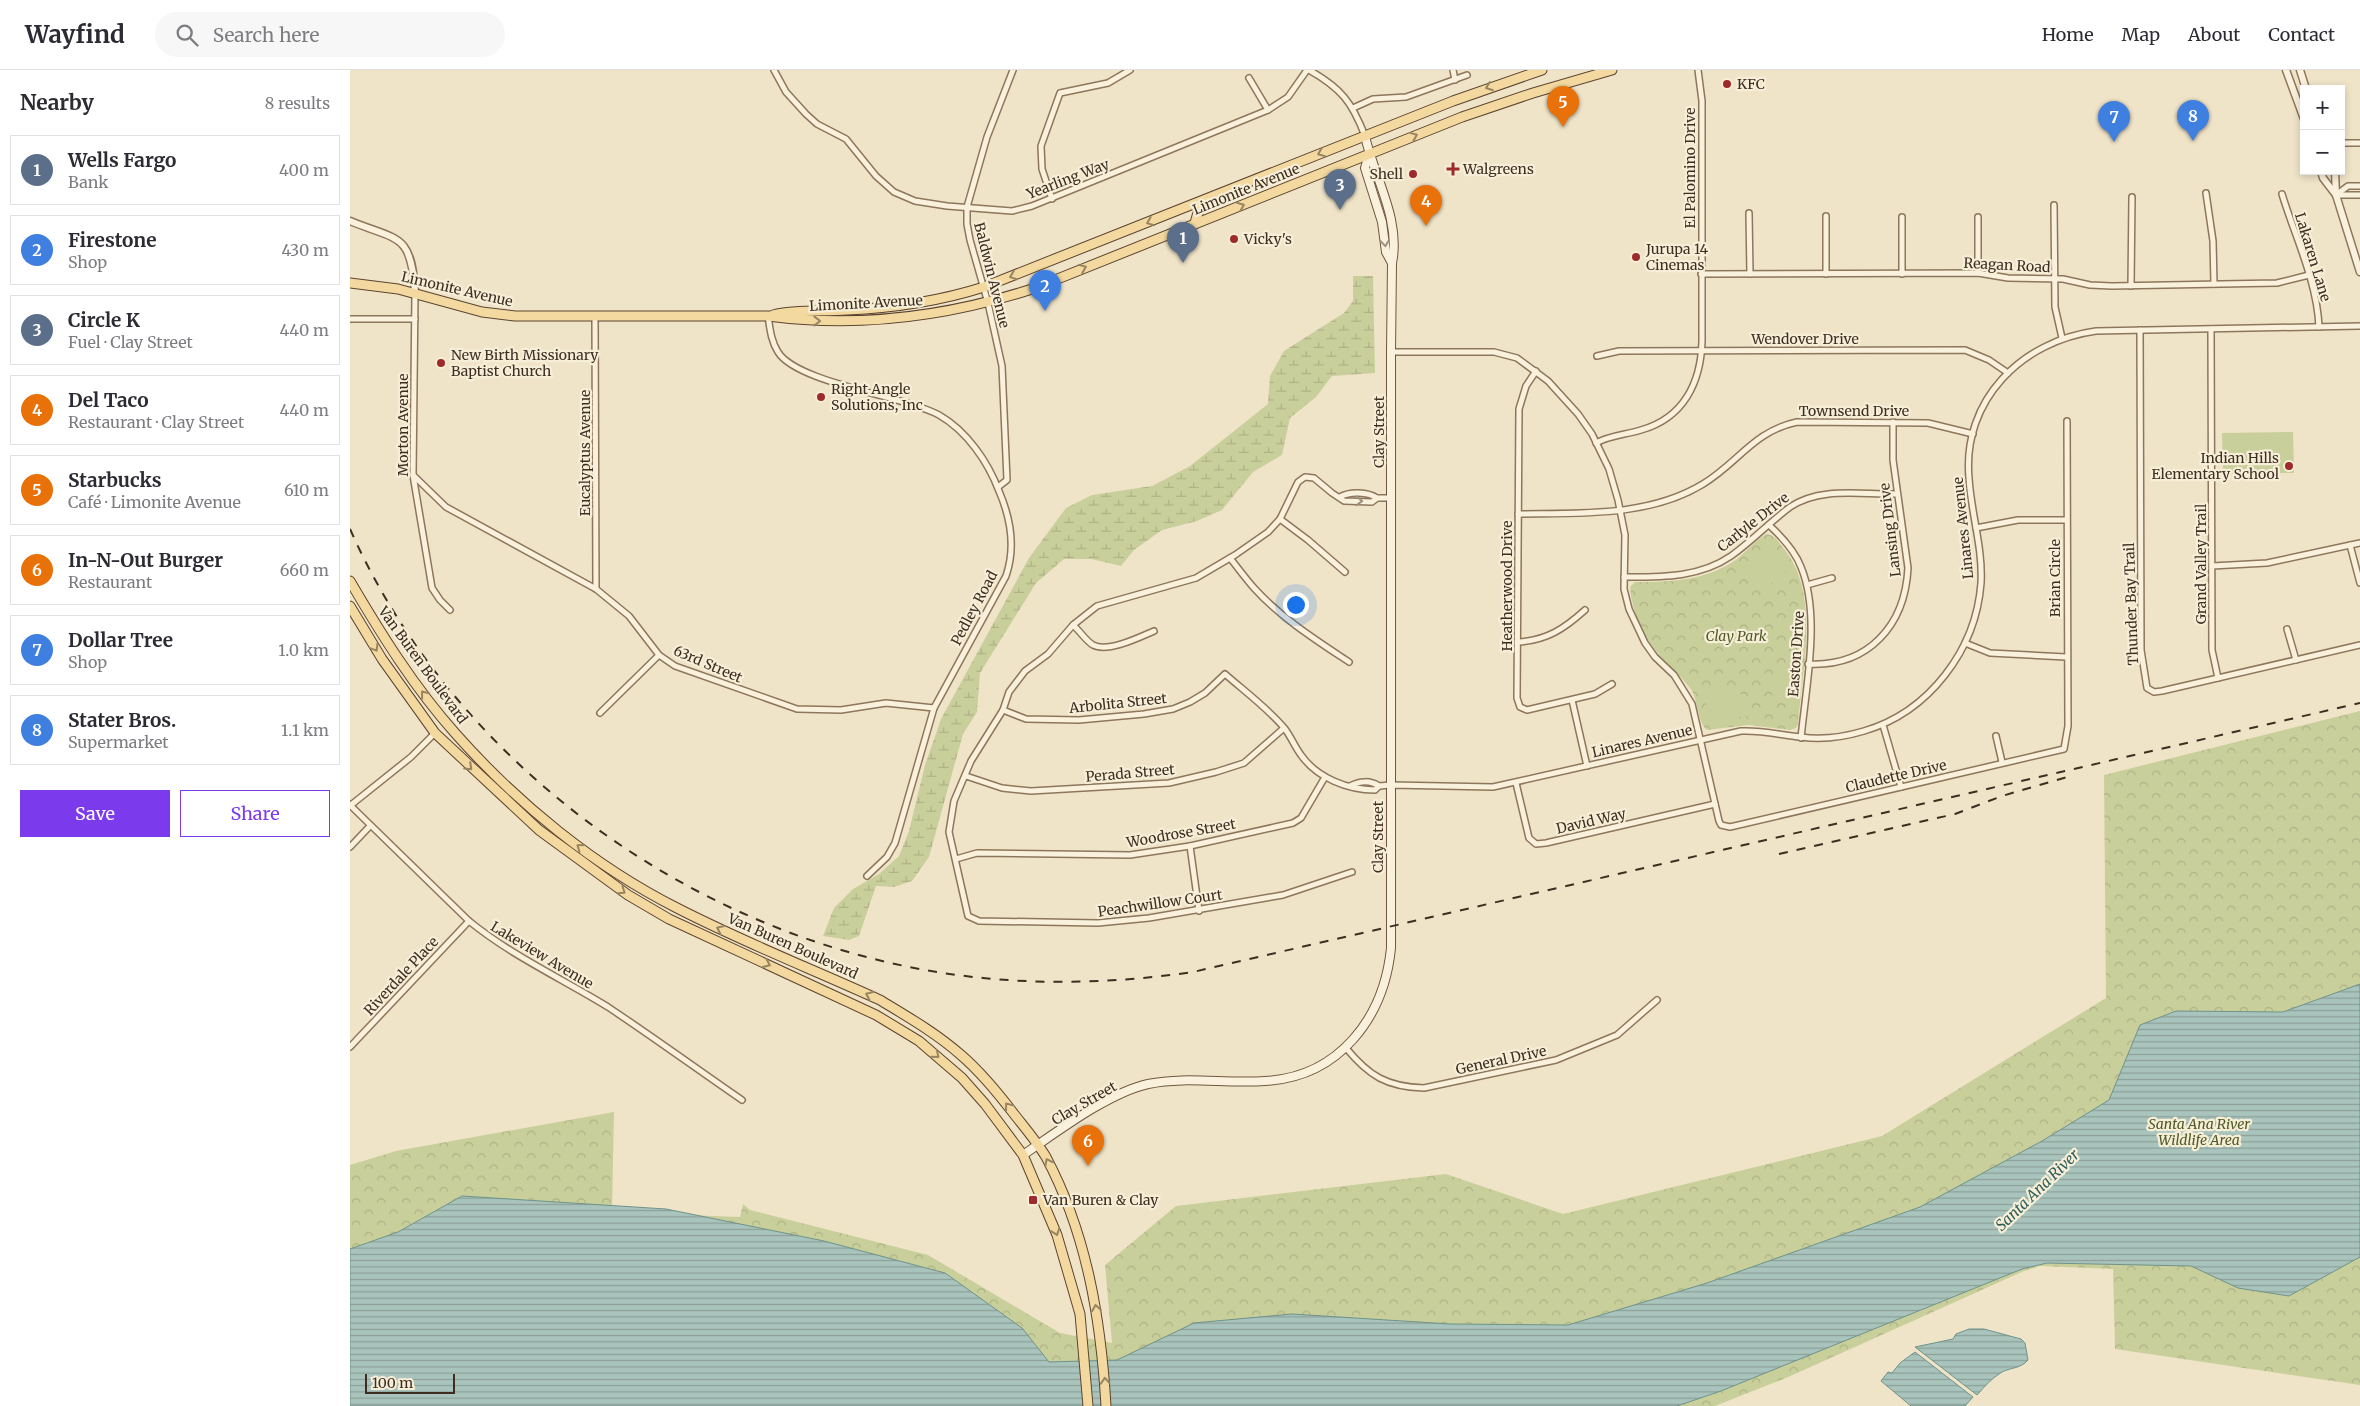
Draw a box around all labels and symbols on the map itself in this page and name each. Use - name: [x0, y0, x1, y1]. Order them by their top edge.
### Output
- place label: KFC: [1737, 75, 1765, 93]
- marker: KFC: [1721, 78, 1733, 90]
- one-way arrow: [1485, 81, 1494, 91]
- pin: 5: [1547, 86, 1579, 127]
- pin: 8: [2177, 100, 2209, 141]
- pin: 7: [2098, 101, 2130, 142]
- street label: El Palomino Drive: [1681, 107, 1699, 229]
- one-way arrow: [1410, 132, 1418, 142]
- one-way arrow: [1317, 147, 1326, 158]
- street label: Yearling Way: [1023, 155, 1113, 203]
- street label: Limonite Avenue: [1190, 159, 1302, 219]
- place label: Walgreens: [1462, 160, 1534, 178]
- marker: Walgreens: [1447, 163, 1459, 175]
- place label: Shell: [1370, 165, 1404, 183]
- marker: Shell: [1407, 168, 1419, 180]
- pin: 3: [1324, 169, 1356, 210]
- pin: 4: [1410, 185, 1442, 226]
- one-way arrow: [1236, 202, 1244, 212]
- street label: Lakaren Lane: [2291, 210, 2335, 304]
- one-way arrow: [1146, 216, 1155, 226]
- street label: Baldwin Avenue: [970, 220, 1014, 330]
- pin: 1: [1167, 222, 1199, 263]
- place label: Vicky's: [1243, 230, 1292, 248]
- marker: Vicky's: [1228, 233, 1240, 245]
- one-way arrow: [1379, 240, 1390, 248]
- place label: Jurupa 14 Cinemas: [1645, 240, 1708, 274]
- marker: Jurupa 14 Cinemas: [1630, 251, 1642, 263]
- street label: Reagan Road: [1963, 254, 2051, 276]
- one-way arrow: [1079, 264, 1087, 274]
- street label: Limonite Avenue: [400, 267, 514, 311]
- one-way arrow: [1009, 270, 1018, 280]
- pin: 2: [1029, 270, 1061, 311]
- street label: Limonite Avenue: [809, 291, 923, 315]
- one-way arrow: [813, 316, 821, 326]
- street label: Wendover Drive: [1750, 330, 1859, 348]
- place label: New Birth Missionary Baptist Church: [451, 346, 599, 380]
- marker: New Birth Missionary Baptist Church: [435, 357, 447, 369]
- street label: Morton Avenue: [394, 373, 412, 477]
- place label: Right Angle Solutions, Inc: [831, 380, 923, 414]
- street label: Eucalyptus Avenue: [576, 390, 594, 516]
- marker: Right Angle Solutions, Inc: [815, 391, 827, 403]
- street label: Clay Street: [1370, 395, 1388, 468]
- street label: Townsend Drive: [1799, 402, 1909, 420]
- place label: Indian Hills Elementary School: [2152, 449, 2280, 483]
- marker: Indian Hills Elementary School: [2283, 460, 2295, 472]
- street label: Linares Avenue: [1949, 476, 1977, 580]
- street label: Lansing Drive: [1875, 482, 1905, 578]
- street label: Carlyle Drive: [1714, 488, 1792, 556]
- one-way arrow: [1355, 496, 1363, 507]
- street label: Grand Valley Trail: [2192, 503, 2210, 624]
- street label: Heatherwood Drive: [1498, 520, 1516, 652]
- street label: Brian Circle: [2046, 539, 2064, 617]
- street label: Thunder Bay Trail: [2120, 542, 2142, 666]
- street label: Pedley Road: [947, 567, 1001, 648]
- your location: [1283, 592, 1309, 618]
- street label: Van Buren Boulevard: [374, 602, 472, 728]
- street label: Easton Drive: [1784, 610, 1808, 698]
- park label: Clay Park: [1706, 627, 1767, 645]
- street label: 63rd Street: [671, 641, 746, 687]
- one-way arrow: [369, 642, 379, 651]
- street label: Arbolita Street: [1067, 689, 1168, 717]
- one-way arrow: [421, 691, 429, 700]
- street label: Linares Avenue: [1590, 721, 1694, 761]
- street label: Claudette Drive: [1844, 756, 1948, 796]
- street label: Perada Street: [1085, 760, 1176, 786]
- one-way arrow: [464, 761, 473, 770]
- street label: Clay Street: [1369, 800, 1387, 873]
- street label: David Way: [1554, 804, 1628, 838]
- street label: Woodrose Street: [1124, 814, 1237, 852]
- one-way arrow: [577, 844, 586, 853]
- one-way arrow: [617, 885, 626, 894]
- street label: Peachwillow Court: [1097, 885, 1224, 921]
- street label: Van Buren Boulevard: [724, 909, 861, 983]
- street label: Lakeview Avenue: [487, 917, 597, 993]
- one-way arrow: [716, 924, 725, 935]
- street label: Riverdale Place: [360, 933, 442, 1019]
- one-way arrow: [762, 958, 771, 969]
- one-way arrow: [865, 992, 874, 1002]
- street label: General Drive: [1454, 1042, 1548, 1078]
- one-way arrow: [930, 1050, 939, 1058]
- street label: Clay Street: [1048, 1077, 1120, 1129]
- one-way arrow: [1005, 1102, 1014, 1112]
- park label: Santa Ana River Wildlife Area: [2148, 1115, 2250, 1149]
- pin: 6: [1072, 1125, 1104, 1166]
- water label: Santa Ana River: [1991, 1145, 2083, 1235]
- one-way arrow: [1044, 1158, 1054, 1167]
- place label: Van Buren & Clay: [1042, 1191, 1159, 1209]
- marker: Van Buren & Clay: [1027, 1194, 1039, 1206]
- one-way arrow: [1049, 1227, 1060, 1236]
- one-way arrow: [1091, 1303, 1101, 1312]
- scale bar: [365, 1371, 455, 1394]
- one-way arrow: [1099, 1377, 1110, 1385]

